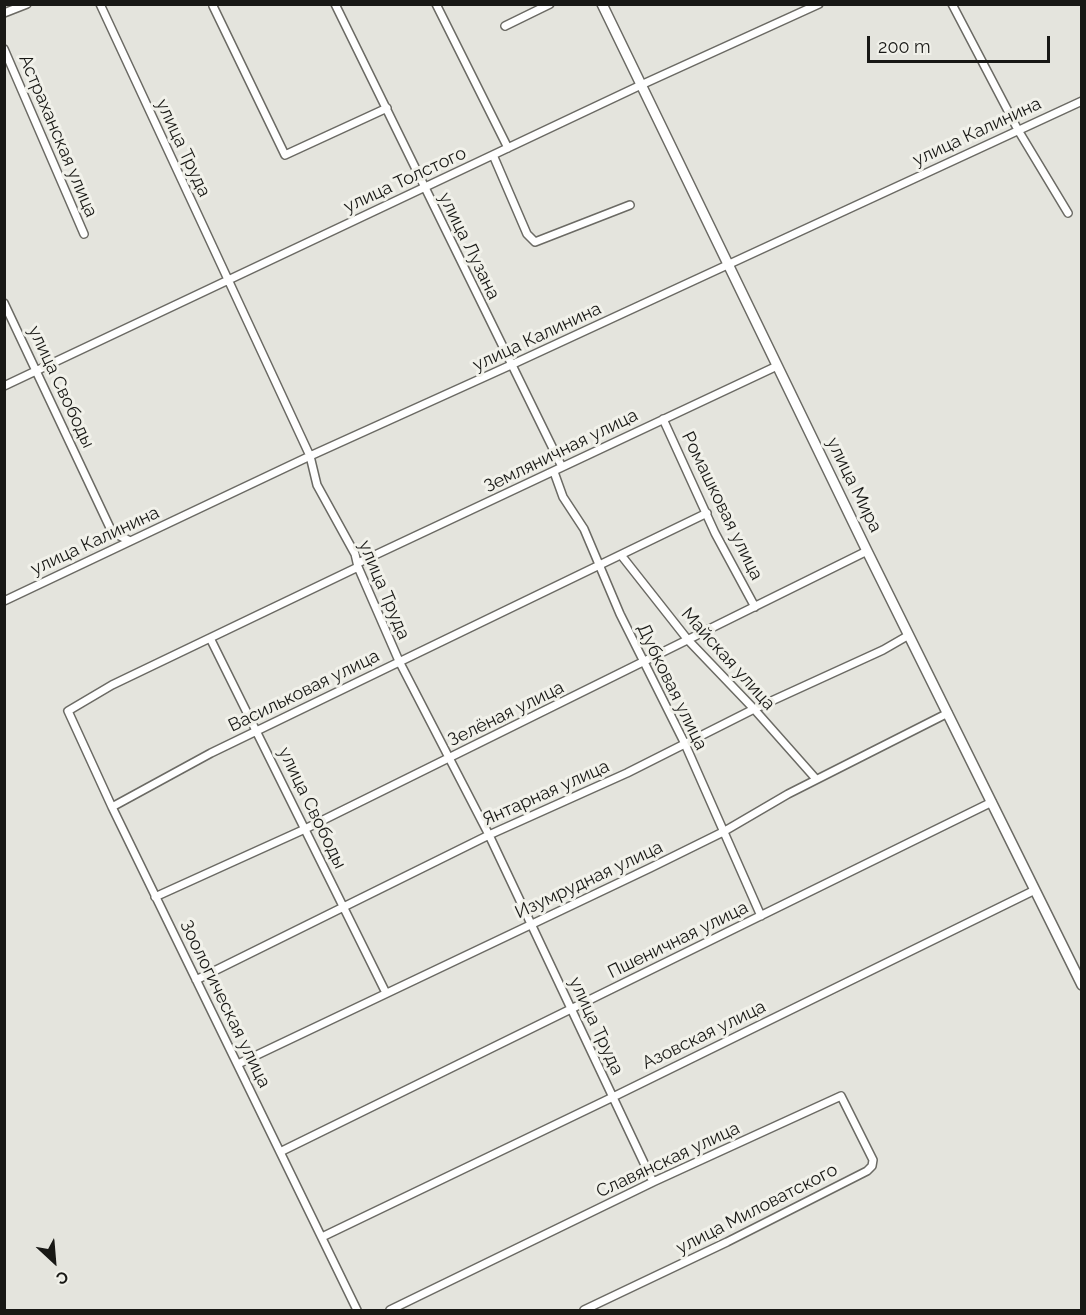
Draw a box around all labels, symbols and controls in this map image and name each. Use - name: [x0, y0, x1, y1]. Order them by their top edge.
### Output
- scale bar: [870, 24, 1053, 62]
- text: 200 m: [878, 36, 931, 57]
- street label: Астраханская улица: [14, 52, 102, 220]
- street label: улица Калинина: [909, 93, 1045, 171]
- street label: улица Труда: [151, 96, 215, 200]
- street label: улица Толстого: [340, 142, 470, 218]
- street label: улица Лузана: [434, 189, 504, 303]
- street label: улица Калинина: [469, 298, 605, 376]
- street label: улица Свободы: [23, 322, 99, 452]
- street label: Земляничная улица: [481, 404, 641, 498]
- street label: Ромашковая улица: [677, 428, 767, 584]
- street label: улица Мира: [822, 434, 886, 536]
- street label: улица Калинина: [27, 502, 163, 580]
- street label: улица Труда: [353, 537, 415, 643]
- street label: Майская улица: [676, 603, 780, 715]
- street label: Дубковая улица: [632, 620, 712, 754]
- street label: Васильковая улица: [225, 645, 383, 737]
- street label: Зелёная улица: [444, 677, 568, 751]
- street label: улица Свободы: [273, 744, 351, 872]
- street label: Янтарная улица: [479, 755, 613, 831]
- street label: Изумрудная улица: [512, 836, 666, 924]
- street label: Пшеничная улица: [604, 897, 752, 983]
- street label: Зоологическая улица: [175, 917, 275, 1091]
- street label: улица Труда: [564, 974, 628, 1078]
- street label: Азовская улица: [639, 996, 769, 1074]
- street label: Славянская улица: [593, 1117, 743, 1203]
- street label: улица Миловатского: [673, 1159, 841, 1259]
- north arrow: [24, 1231, 84, 1291]
- text: С: [53, 1267, 71, 1289]

